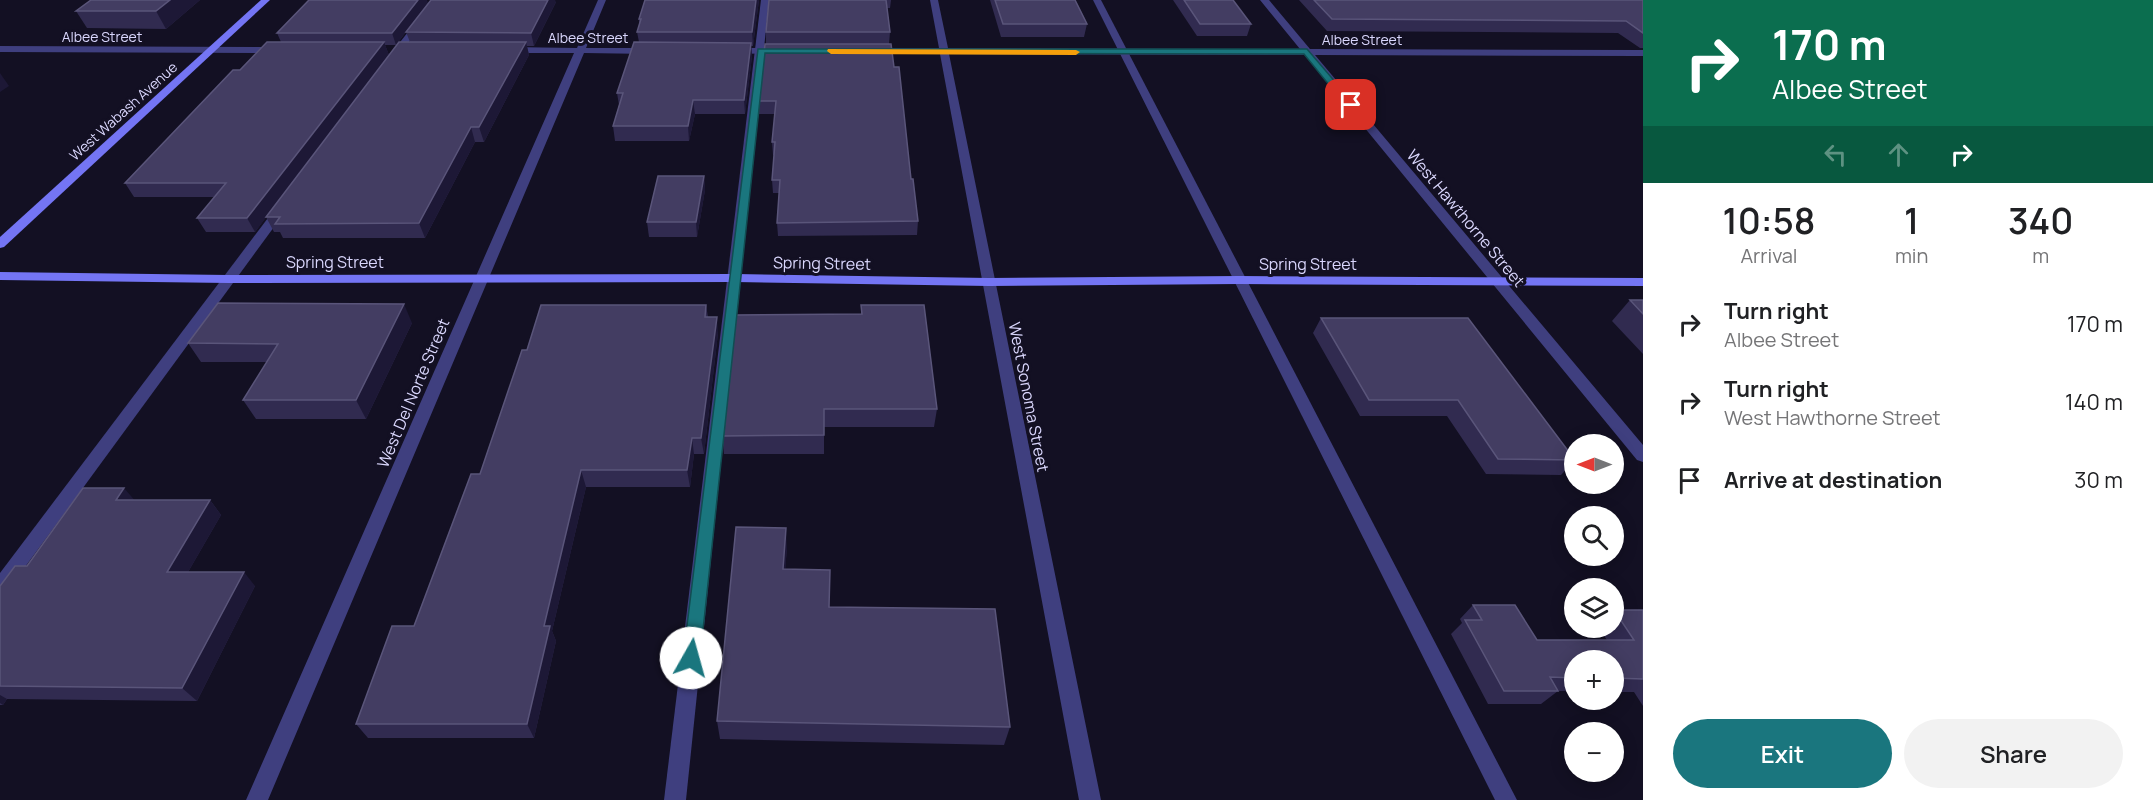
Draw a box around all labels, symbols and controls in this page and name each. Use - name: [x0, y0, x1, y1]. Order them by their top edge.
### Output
- text: 170 m: [1772, 15, 1887, 73]
- icon: right: [1673, 24, 1751, 102]
- street label: Albee Street: [62, 27, 143, 46]
- street label: Albee Street: [548, 28, 629, 47]
- street label: Albee Street: [1322, 30, 1403, 49]
- street label: West Wabash Avenue: [65, 57, 181, 165]
- text: Albee Street: [1772, 70, 1928, 107]
- pin: [1325, 79, 1376, 130]
- icon: arrive: [1334, 88, 1367, 121]
- icon: left: [1819, 138, 1852, 171]
- icon: ahead: [1882, 138, 1915, 171]
- icon: right: [1945, 138, 1978, 171]
- street label: West Hawthorne Street: [1402, 145, 1530, 291]
- text: 10:58: [1723, 196, 1815, 245]
- text: 1: [1904, 196, 1919, 245]
- text: 340: [2008, 196, 2073, 245]
- text: Arrival: [1740, 242, 1798, 269]
- text: min: [1895, 242, 1928, 269]
- text: m: [2032, 242, 2049, 269]
- street label: Spring Street: [286, 251, 384, 273]
- street label: Spring Street: [773, 251, 871, 275]
- street label: Spring Street: [1259, 253, 1357, 275]
- text: Turn right: [1724, 296, 1829, 326]
- icon: right: [1673, 308, 1706, 341]
- text: 170 m: [2067, 309, 2123, 339]
- street label: West Del Norte Street: [372, 315, 454, 471]
- street label: West Sonoma Street: [1004, 320, 1054, 474]
- text: Albee Street: [1724, 326, 1839, 353]
- text: Turn right: [1724, 374, 1829, 404]
- icon: right: [1673, 386, 1706, 419]
- text: 140 m: [2065, 387, 2123, 417]
- text: West Hawthorne Street: [1724, 404, 1941, 431]
- north arrow: [1564, 434, 1624, 494]
- map controls: [1564, 434, 1624, 782]
- icon: arrive: [1673, 464, 1706, 497]
- text: Arrive at destination: [1724, 465, 1942, 495]
- text: 30 m: [2074, 465, 2123, 495]
- button: search: [1564, 506, 1624, 566]
- button: layers: [1564, 578, 1624, 638]
- position arrow: [659, 626, 723, 690]
- button: +: [1564, 650, 1624, 710]
- button: Exit: [1673, 719, 1892, 788]
- button: Share: [1904, 719, 2123, 788]
- button: −: [1564, 722, 1624, 782]

